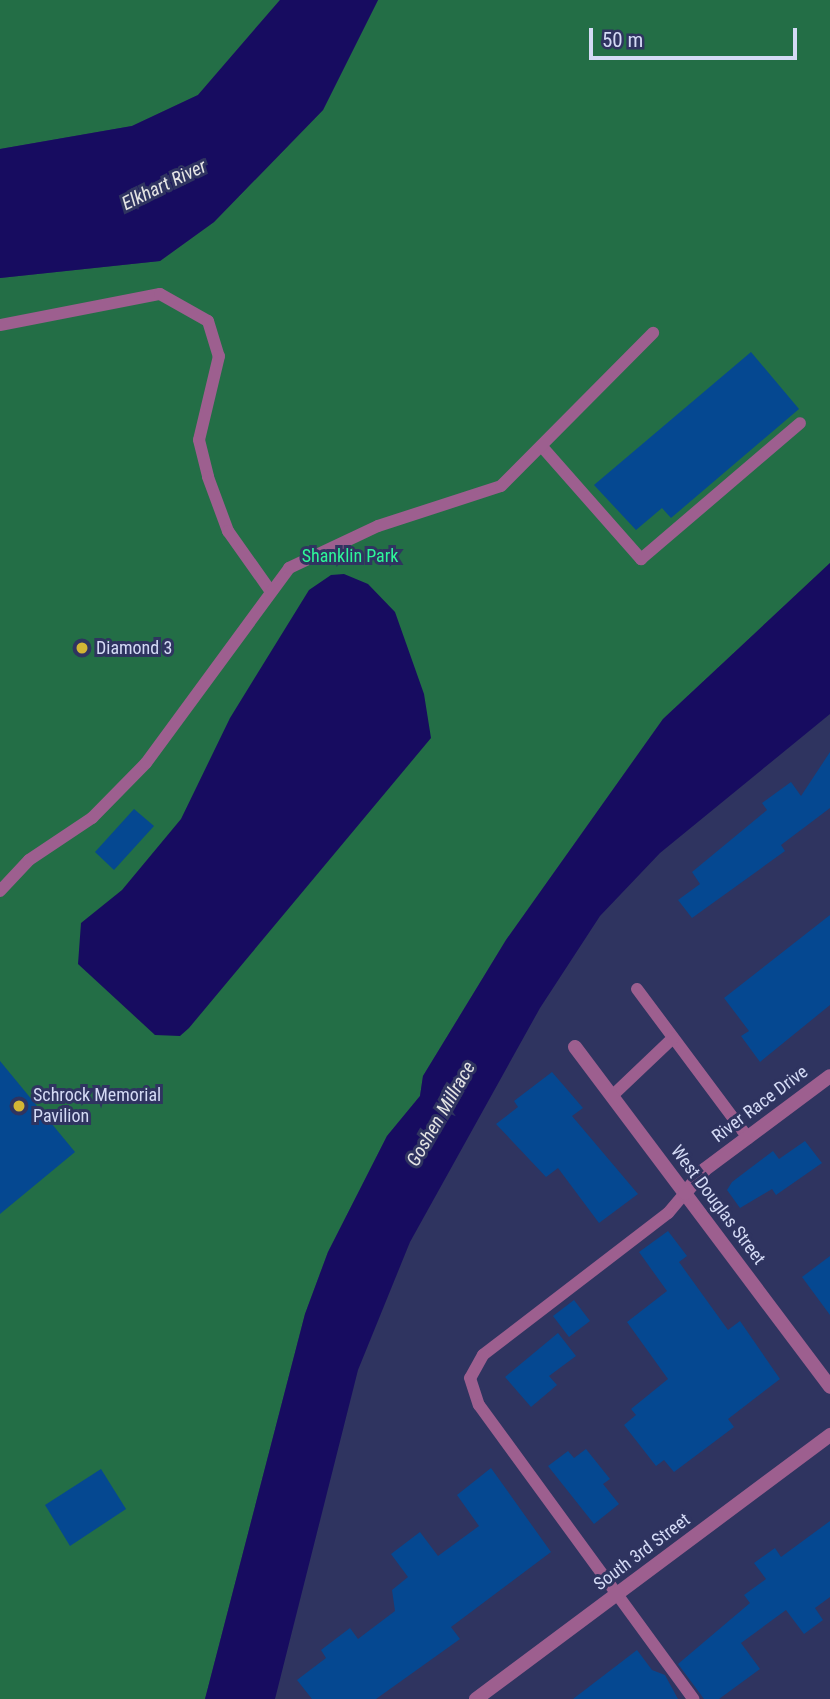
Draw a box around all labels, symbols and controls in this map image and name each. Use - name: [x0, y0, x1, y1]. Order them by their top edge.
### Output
- scale bar: [592, 14, 800, 58]
- text: 50 m: [602, 28, 643, 52]
- water label: Elkhart River: [118, 155, 210, 215]
- park label: Shanklin Park: [302, 545, 398, 567]
- place label: Diamond 3: [96, 637, 172, 659]
- marker: Diamond 3: [74, 640, 90, 656]
- water label: Goshen Millrace: [402, 1058, 480, 1170]
- street label: River Race Drive: [708, 1061, 812, 1147]
- place label: Schrock Memorial Pavilion: [33, 1085, 161, 1128]
- marker: Schrock Memorial Pavilion: [11, 1098, 27, 1114]
- street label: West Douglas Street: [666, 1141, 770, 1269]
- street label: South 3rd Street: [590, 1509, 694, 1595]

